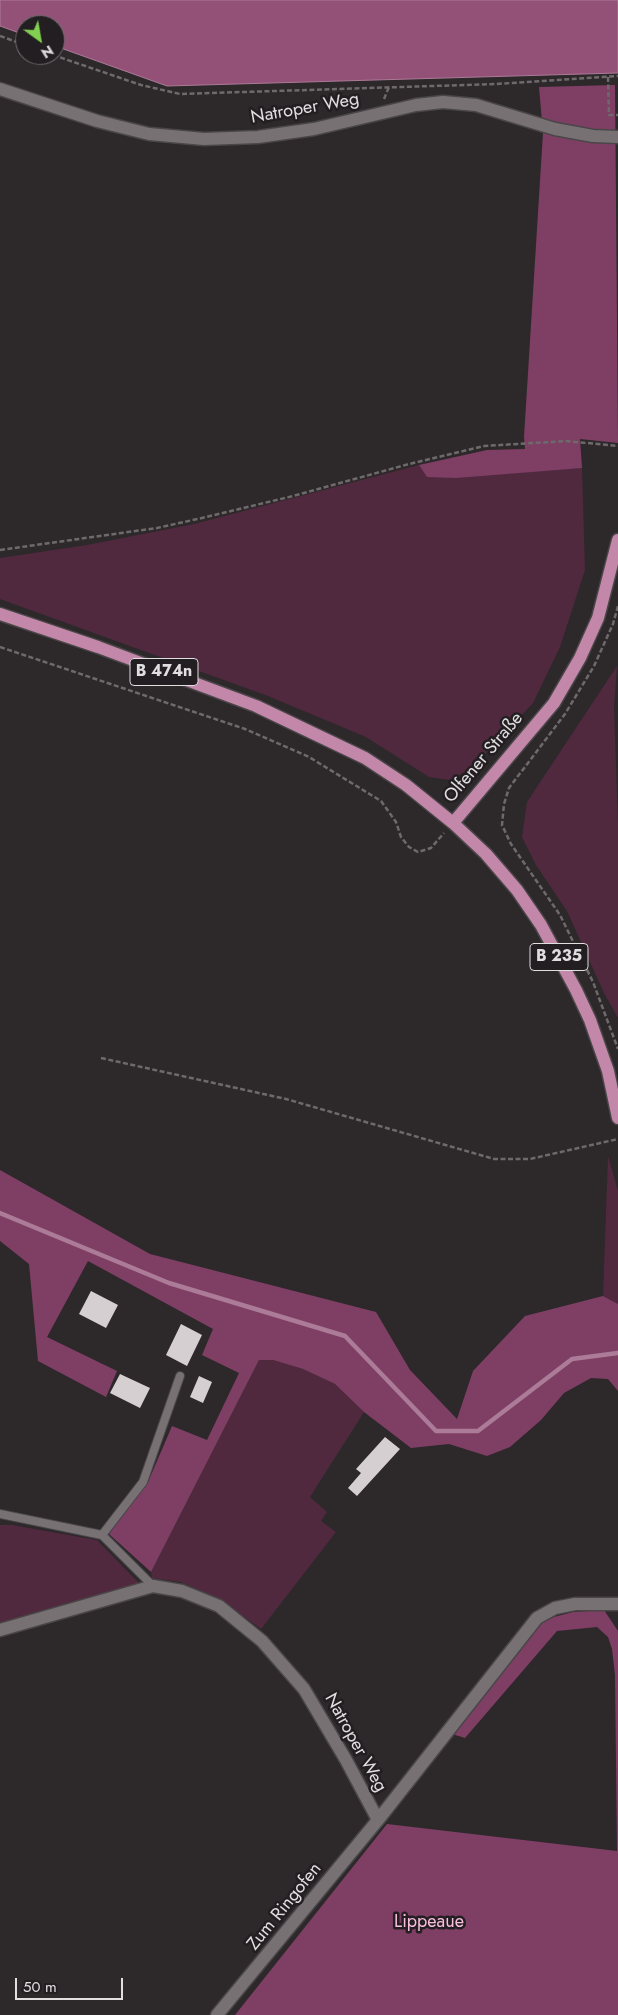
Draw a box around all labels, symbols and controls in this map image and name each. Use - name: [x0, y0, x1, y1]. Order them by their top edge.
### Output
- north arrow: [15, 15, 65, 65]
- text: N: [37, 40, 57, 63]
- street label: Natroper Weg: [249, 89, 361, 129]
- road number: B 474n: [130, 659, 198, 686]
- street label: Olfener Straße: [440, 708, 528, 808]
- road number: B 235: [530, 944, 588, 970]
- street label: Natroper Weg: [319, 1690, 391, 1796]
- street label: Zum Ringofen: [243, 1859, 327, 1955]
- park label: Lippeaue: [394, 1912, 464, 1934]
- scale bar: [18, 1968, 125, 2000]
- text: 50 m: [23, 1976, 57, 1998]

